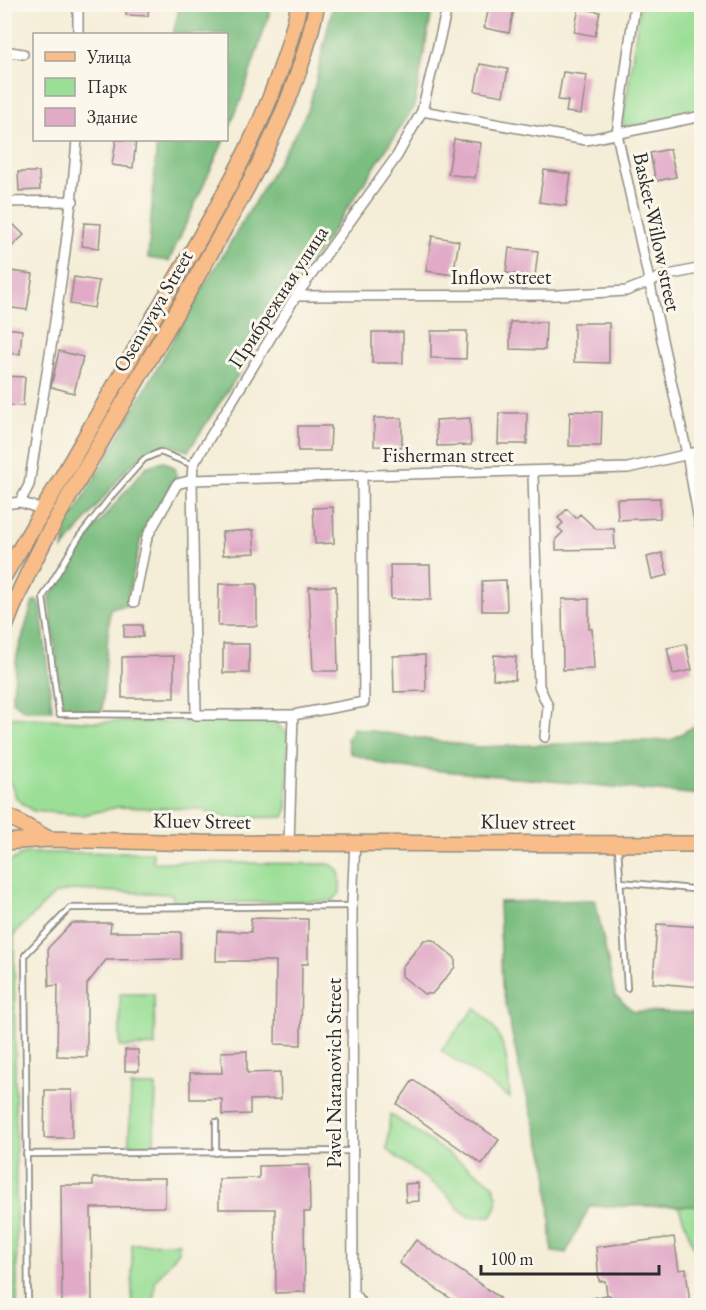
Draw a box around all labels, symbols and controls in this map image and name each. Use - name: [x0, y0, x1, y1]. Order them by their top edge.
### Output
- legend: [33, 33, 228, 141]
- text: Улица: [86, 45, 132, 68]
- text: Парк: [87, 75, 127, 98]
- text: Здание: [87, 105, 137, 128]
- street label: Basket-Willow street: [627, 150, 688, 314]
- street label: Прибрежная улица: [221, 220, 334, 373]
- street label: Osennyaya Street: [107, 244, 199, 377]
- street label: Inflow street: [451, 263, 552, 290]
- street label: Fisherman street: [382, 441, 514, 468]
- street label: Kluev Street: [153, 806, 252, 835]
- street label: Kluev street: [480, 807, 576, 836]
- street label: Pavel Naranovich Street: [320, 977, 347, 1168]
- scale bar: [481, 1238, 660, 1276]
- text: 100 m: [490, 1247, 534, 1270]

